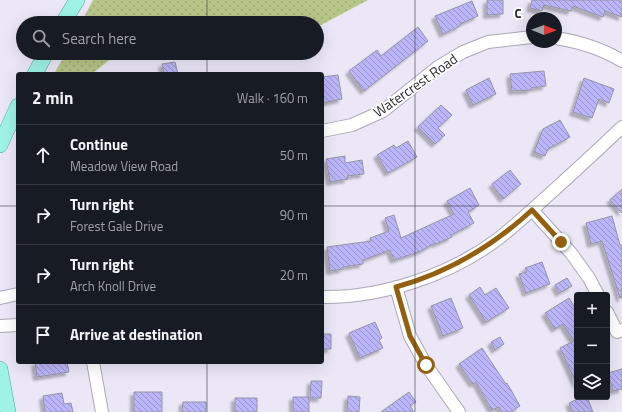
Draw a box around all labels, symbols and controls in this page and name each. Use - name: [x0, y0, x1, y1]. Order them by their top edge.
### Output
- text: C: [514, 3, 522, 23]
- north arrow: [526, 12, 562, 48]
- search box: [16, 16, 324, 60]
- icon: search: [30, 27, 52, 49]
- text: Search here: [62, 27, 136, 50]
- street label: Watercrest Road: [369, 48, 461, 122]
- text: 2 min: [32, 85, 73, 111]
- text: Walk · 160 m: [237, 88, 308, 108]
- text: Continue: [70, 133, 128, 156]
- icon: ahead: [32, 144, 54, 166]
- text: 50 m: [280, 145, 308, 165]
- text: Meadow View Road: [70, 156, 178, 176]
- text: Turn right: [70, 193, 134, 216]
- icon: right: [32, 204, 54, 226]
- text: 90 m: [280, 205, 308, 225]
- text: Forest Gale Drive: [70, 216, 163, 236]
- route end: [552, 233, 570, 251]
- text: Turn right: [70, 253, 134, 276]
- icon: right: [32, 264, 54, 286]
- text: 20 m: [280, 265, 308, 285]
- text: Arch Knoll Drive: [70, 276, 156, 296]
- map controls: [574, 292, 610, 400]
- button: +: [574, 292, 610, 328]
- text: Arrive at destination: [70, 323, 203, 346]
- icon: arrive: [32, 324, 54, 346]
- button: −: [574, 328, 610, 364]
- route start: [417, 356, 435, 374]
- button: layers: [574, 364, 610, 400]

